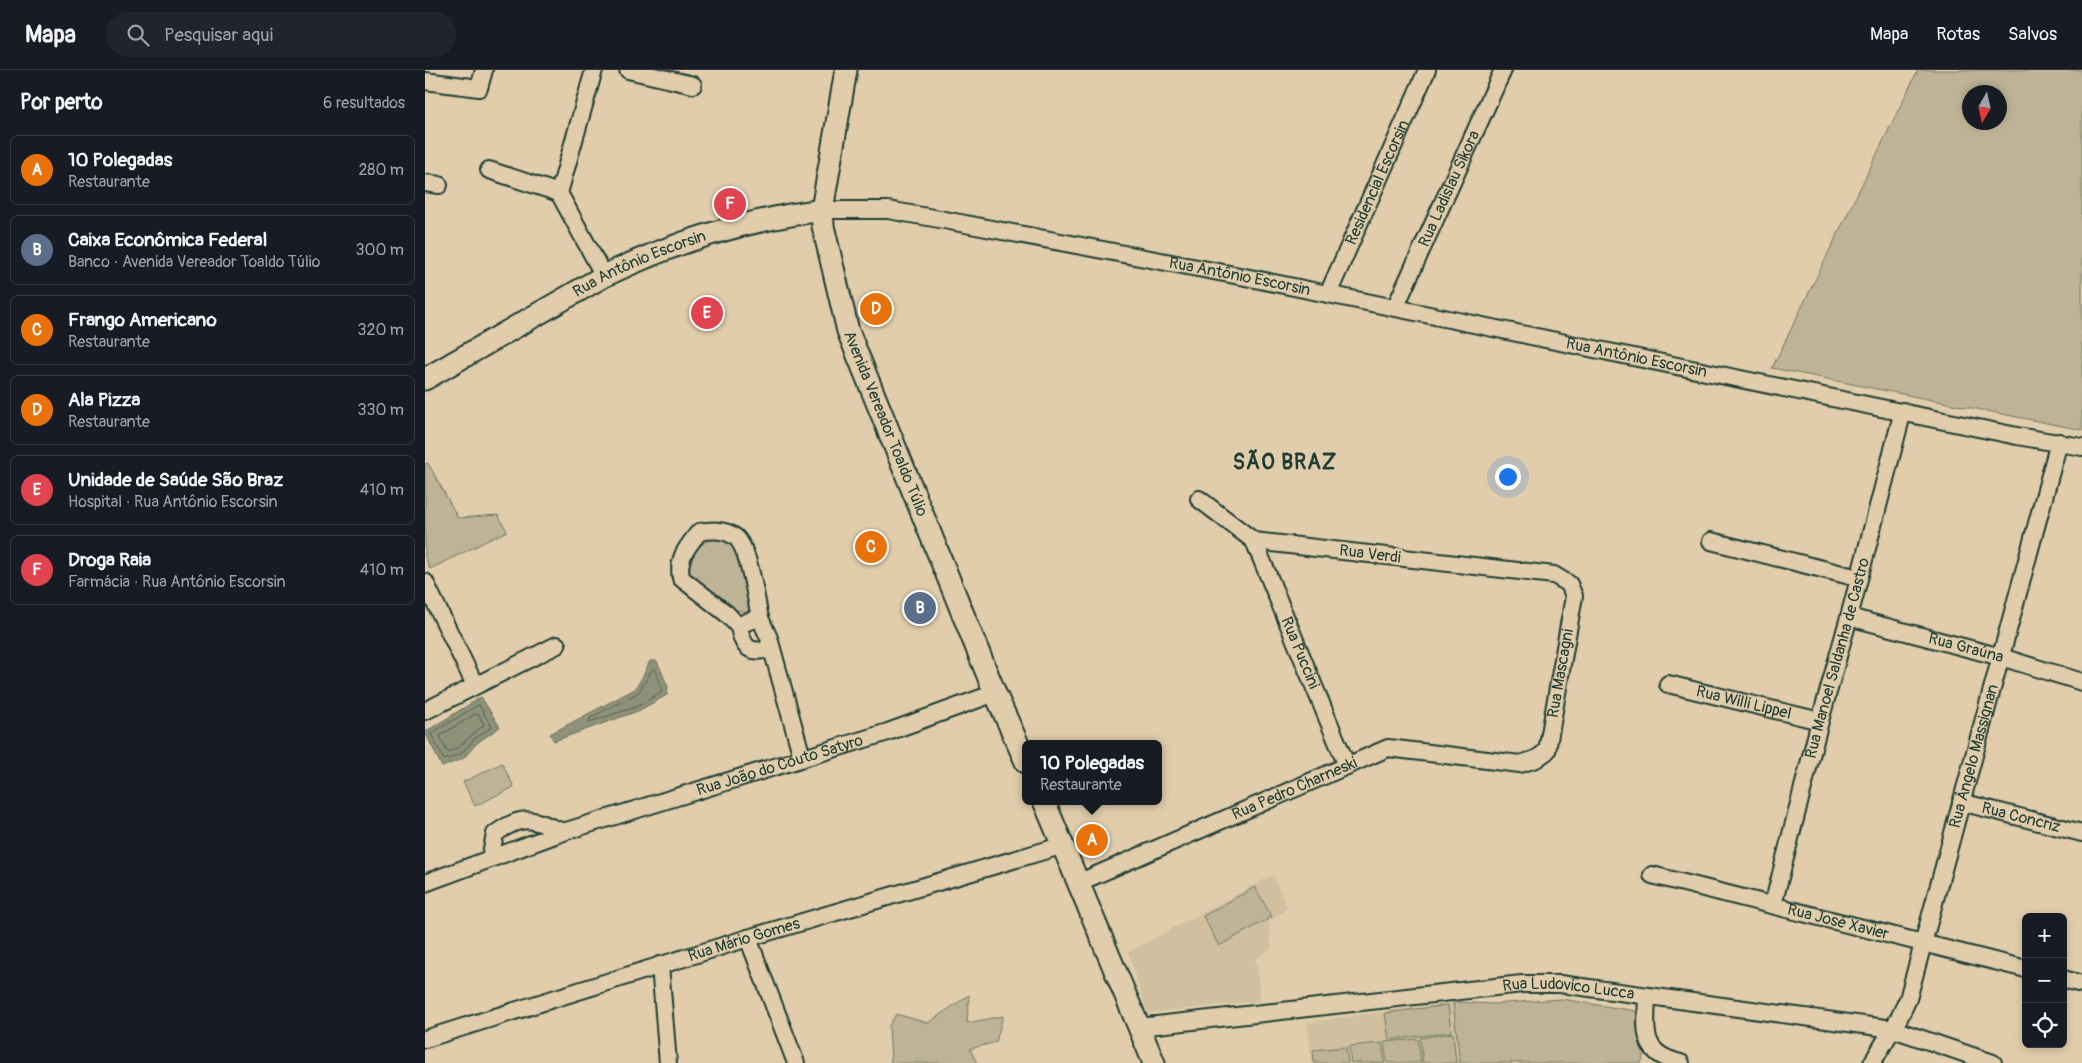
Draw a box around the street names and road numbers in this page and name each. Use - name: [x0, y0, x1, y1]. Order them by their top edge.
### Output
- street label: Residencial Escorsin: [1341, 117, 1414, 248]
- street label: Rua Ladislau Sikora: [1414, 127, 1484, 250]
- street label: Rua Antônio Escorsin: [569, 226, 708, 302]
- street label: Rua Antônio Escorsin: [1167, 253, 1312, 300]
- street label: Avenida Vereador Toaldo Túlio: [839, 328, 932, 520]
- street label: Rua Antônio Escorsin: [1564, 333, 1709, 382]
- street label: Rua Verdi: [1338, 540, 1402, 568]
- street label: Rua Manoel Saldanha de Castro: [1801, 555, 1874, 761]
- street label: Rua Puccini: [1276, 614, 1324, 692]
- street label: Rua Mascagni: [1543, 627, 1578, 719]
- street label: Rua Graúna: [1926, 628, 2006, 667]
- street label: Rua Willi Lippel: [1694, 681, 1794, 724]
- street label: Rua Ângelo Massignan: [1945, 682, 2003, 830]
- street label: Rua João do Couto Satyro: [694, 730, 866, 800]
- street label: Rua Pedro Charneski: [1229, 753, 1360, 825]
- street label: Rua Concriz: [1979, 798, 2063, 837]
- street label: Rua José Xavier: [1785, 899, 1891, 944]
- street label: Rua Mário Gomes: [685, 913, 802, 966]
- street label: Rua Ludovico Lucca: [1501, 974, 1636, 1004]

